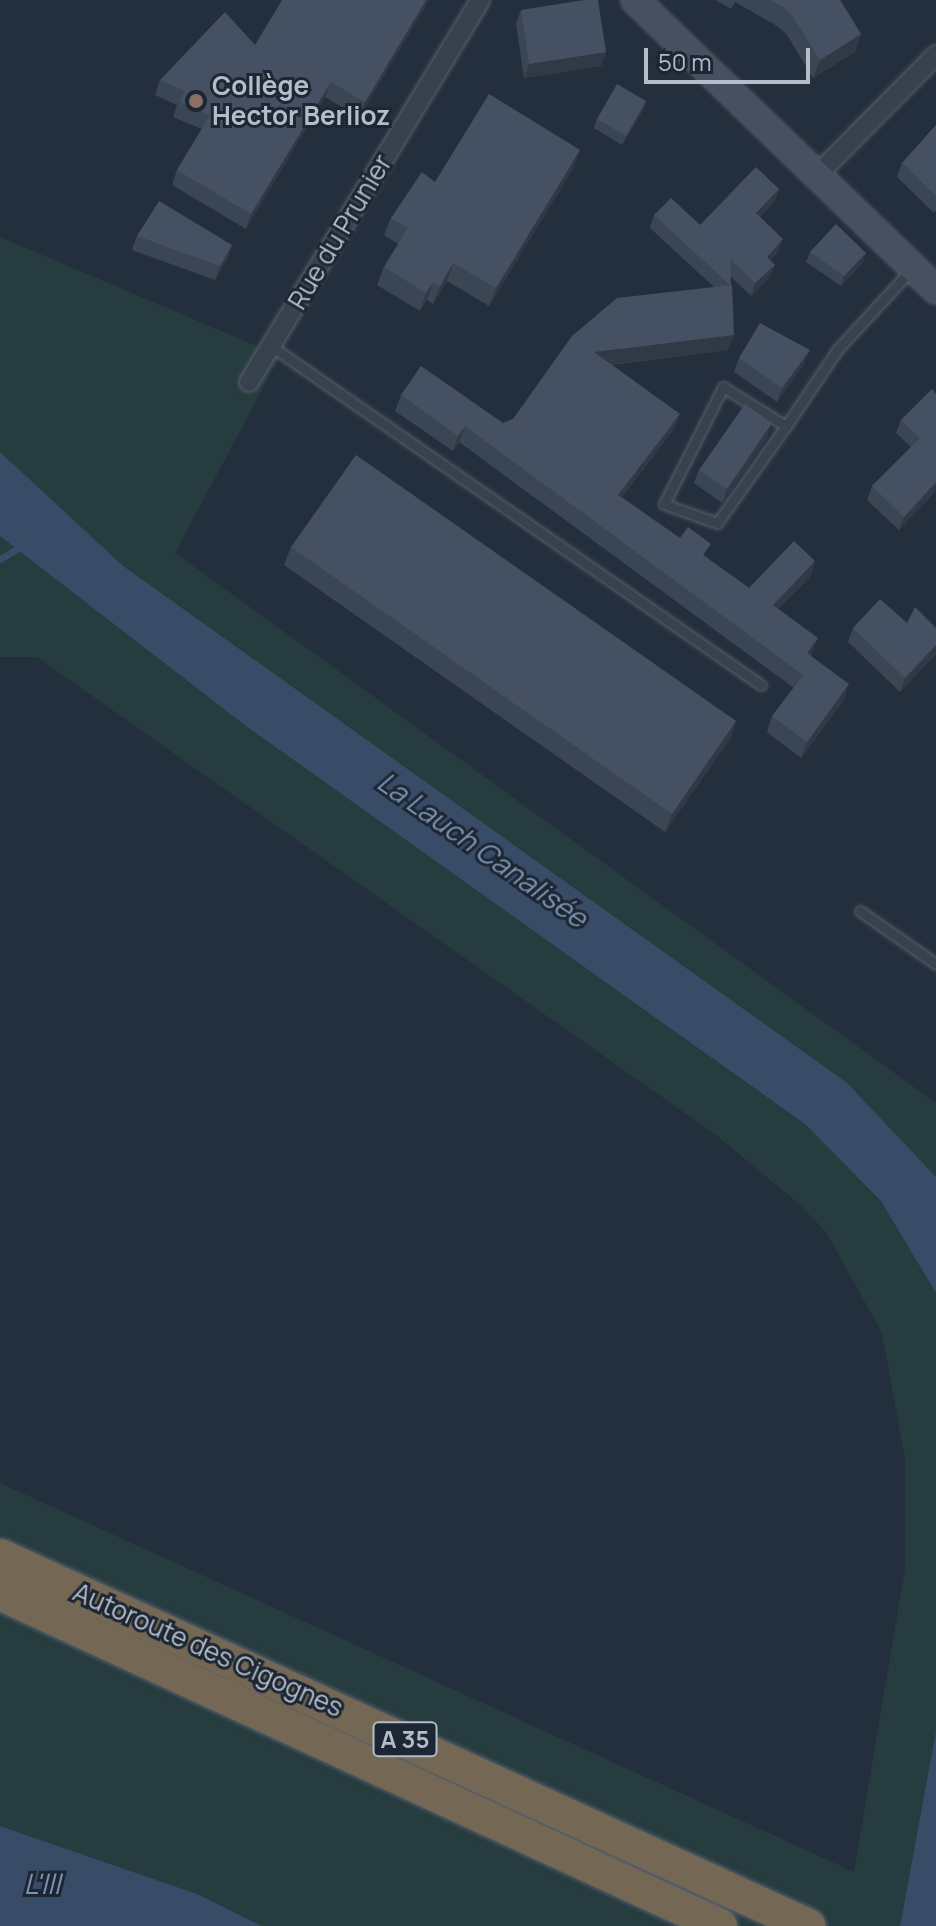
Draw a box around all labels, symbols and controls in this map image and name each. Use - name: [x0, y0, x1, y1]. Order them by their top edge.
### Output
- scale bar: [648, 32, 814, 82]
- text: 50 m: [658, 45, 712, 78]
- place label: Collège Hector Berlioz: [212, 70, 390, 132]
- marker: Collège Hector Berlioz: [187, 92, 205, 110]
- street label: Rue du Prunier: [282, 149, 398, 315]
- water label: La Lauch Canalisée: [372, 764, 594, 934]
- street label: Autoroute des Cigognes: [68, 1576, 348, 1724]
- road number: A 35: [371, 1719, 439, 1759]
- water label: L'Ill: [24, 1866, 60, 1900]

